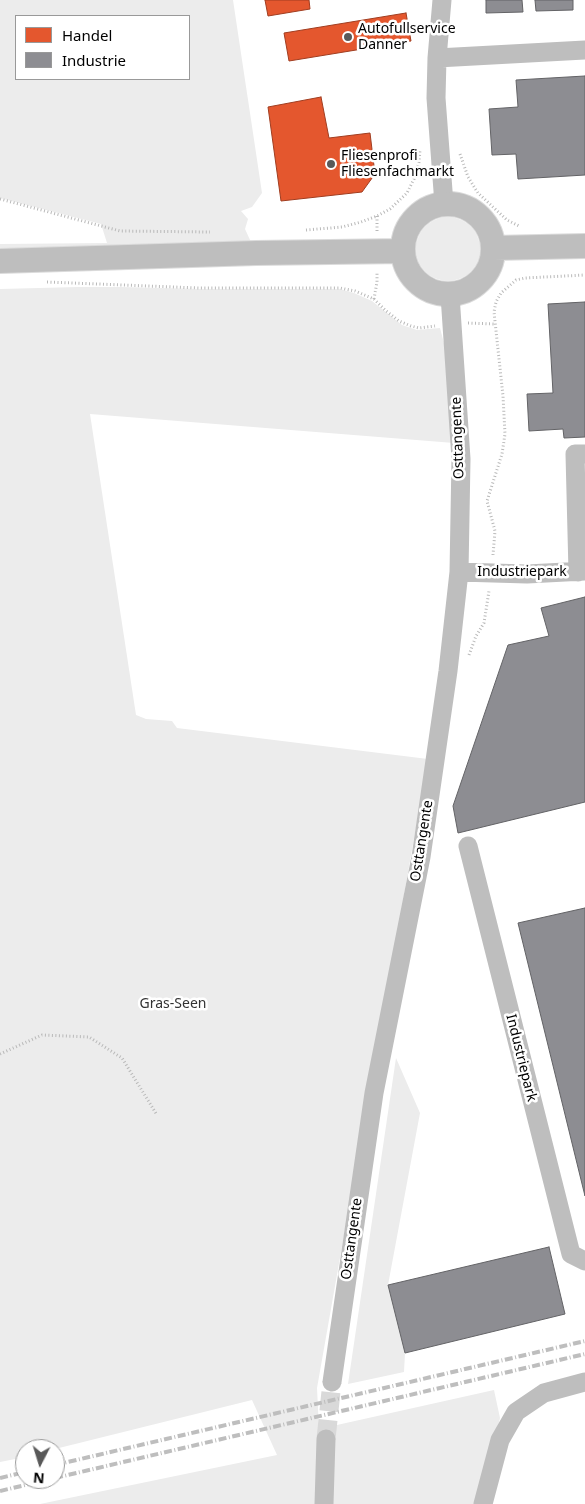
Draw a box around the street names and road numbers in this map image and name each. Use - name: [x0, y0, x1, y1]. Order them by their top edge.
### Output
- street label: Osttangente: [448, 397, 468, 479]
- street label: Industriepark: [477, 564, 567, 580]
- street label: Osttangente: [407, 799, 437, 883]
- street label: Industriepark: [502, 1013, 540, 1103]
- street label: Osttangente: [338, 1197, 366, 1281]

